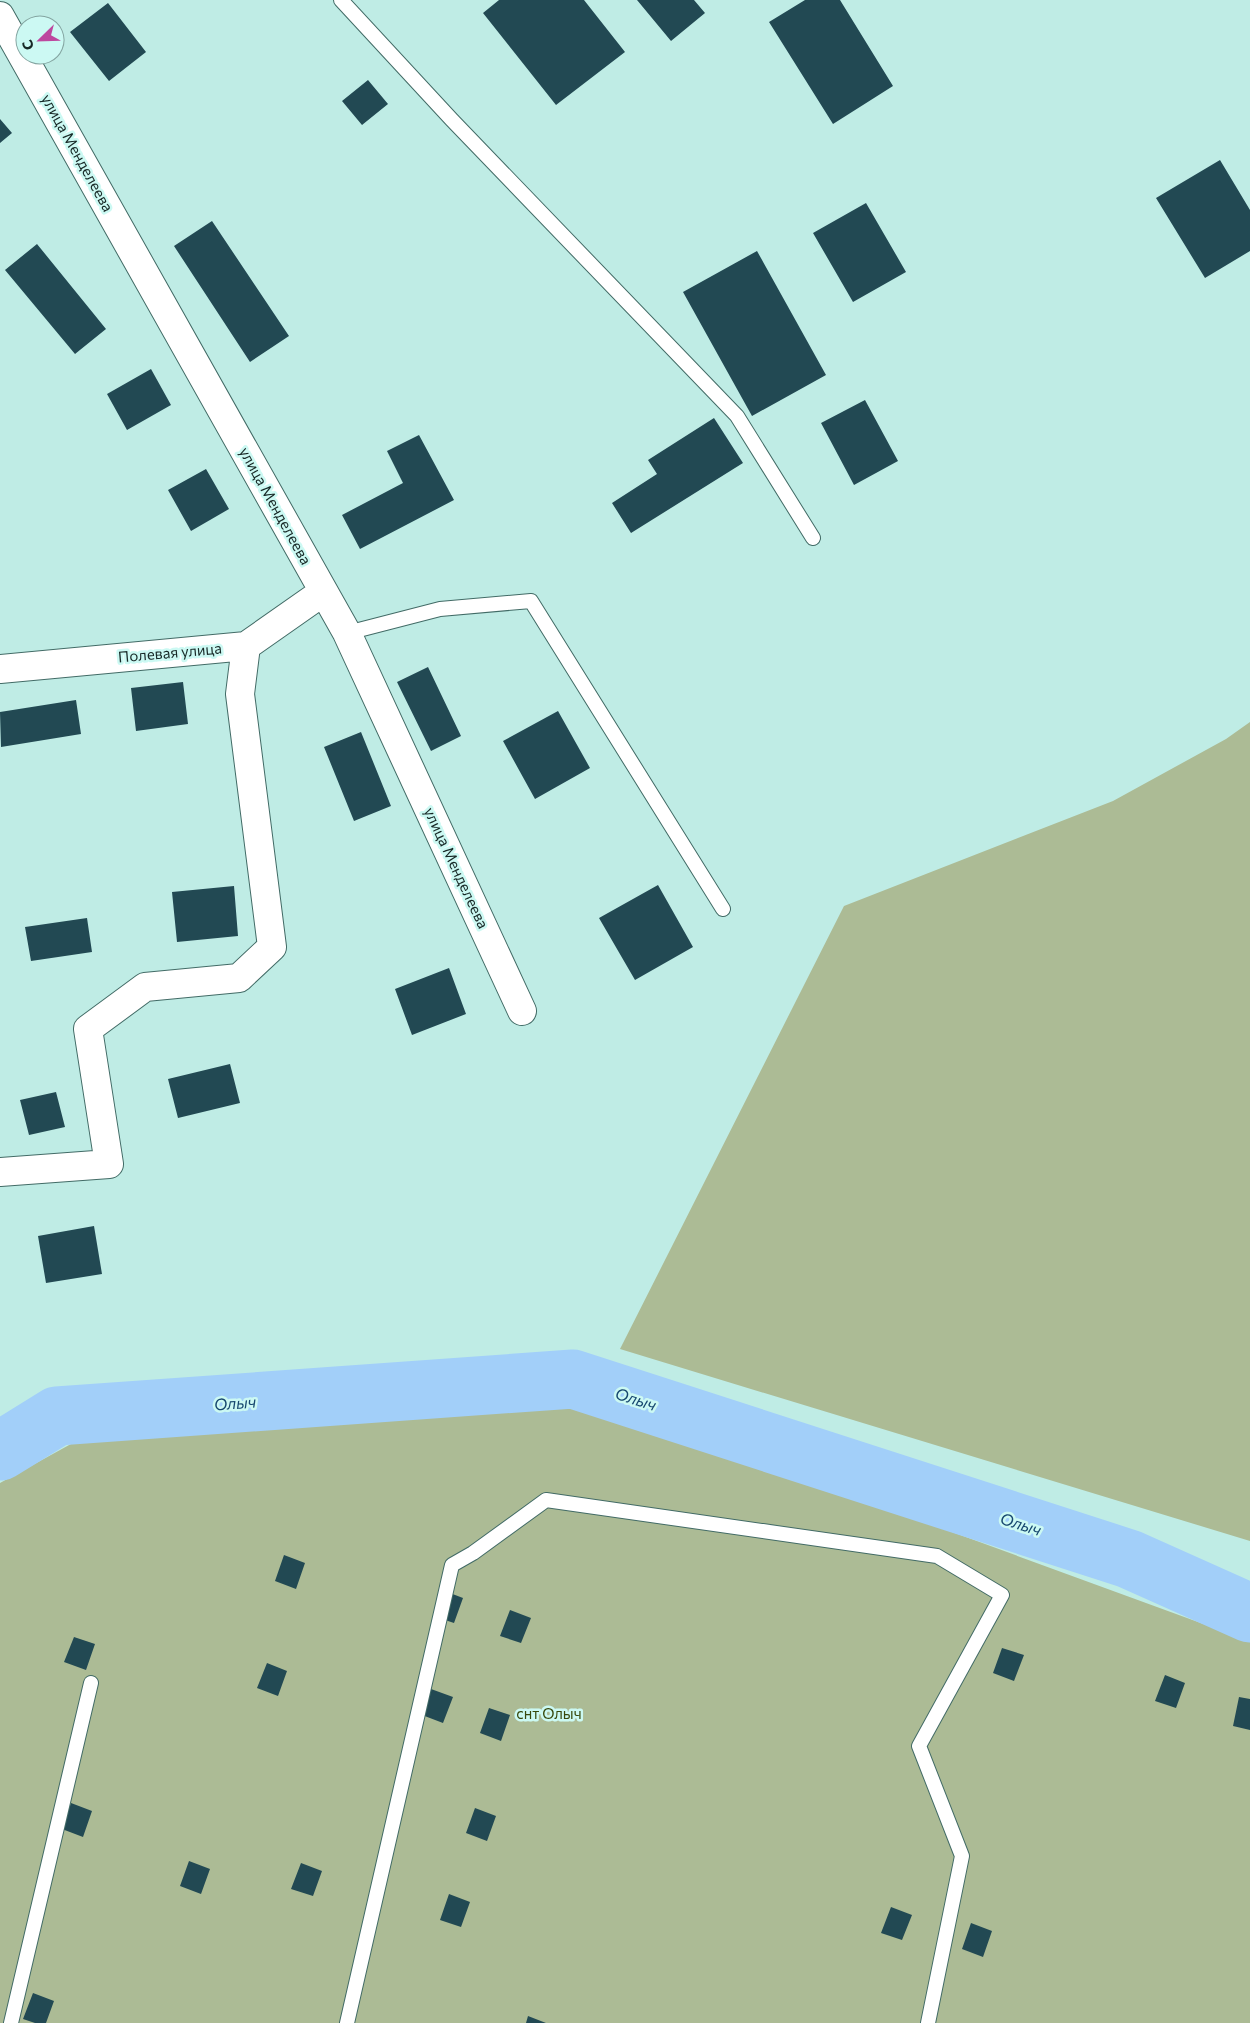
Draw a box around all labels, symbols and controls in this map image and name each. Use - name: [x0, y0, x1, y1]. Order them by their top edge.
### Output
- north arrow: [15, 15, 65, 65]
- text: С: [18, 38, 37, 53]
- street label: улица Менделеева: [38, 91, 118, 214]
- street label: улица Менделеева: [236, 444, 316, 567]
- street label: Полевая улица: [117, 638, 223, 666]
- street label: улица Менделеева: [421, 804, 493, 931]
- water label: Олыч: [613, 1383, 660, 1414]
- water label: Олыч: [213, 1392, 257, 1413]
- water label: Олыч: [998, 1508, 1045, 1539]
- park label: снт Олыч: [516, 1704, 582, 1722]

